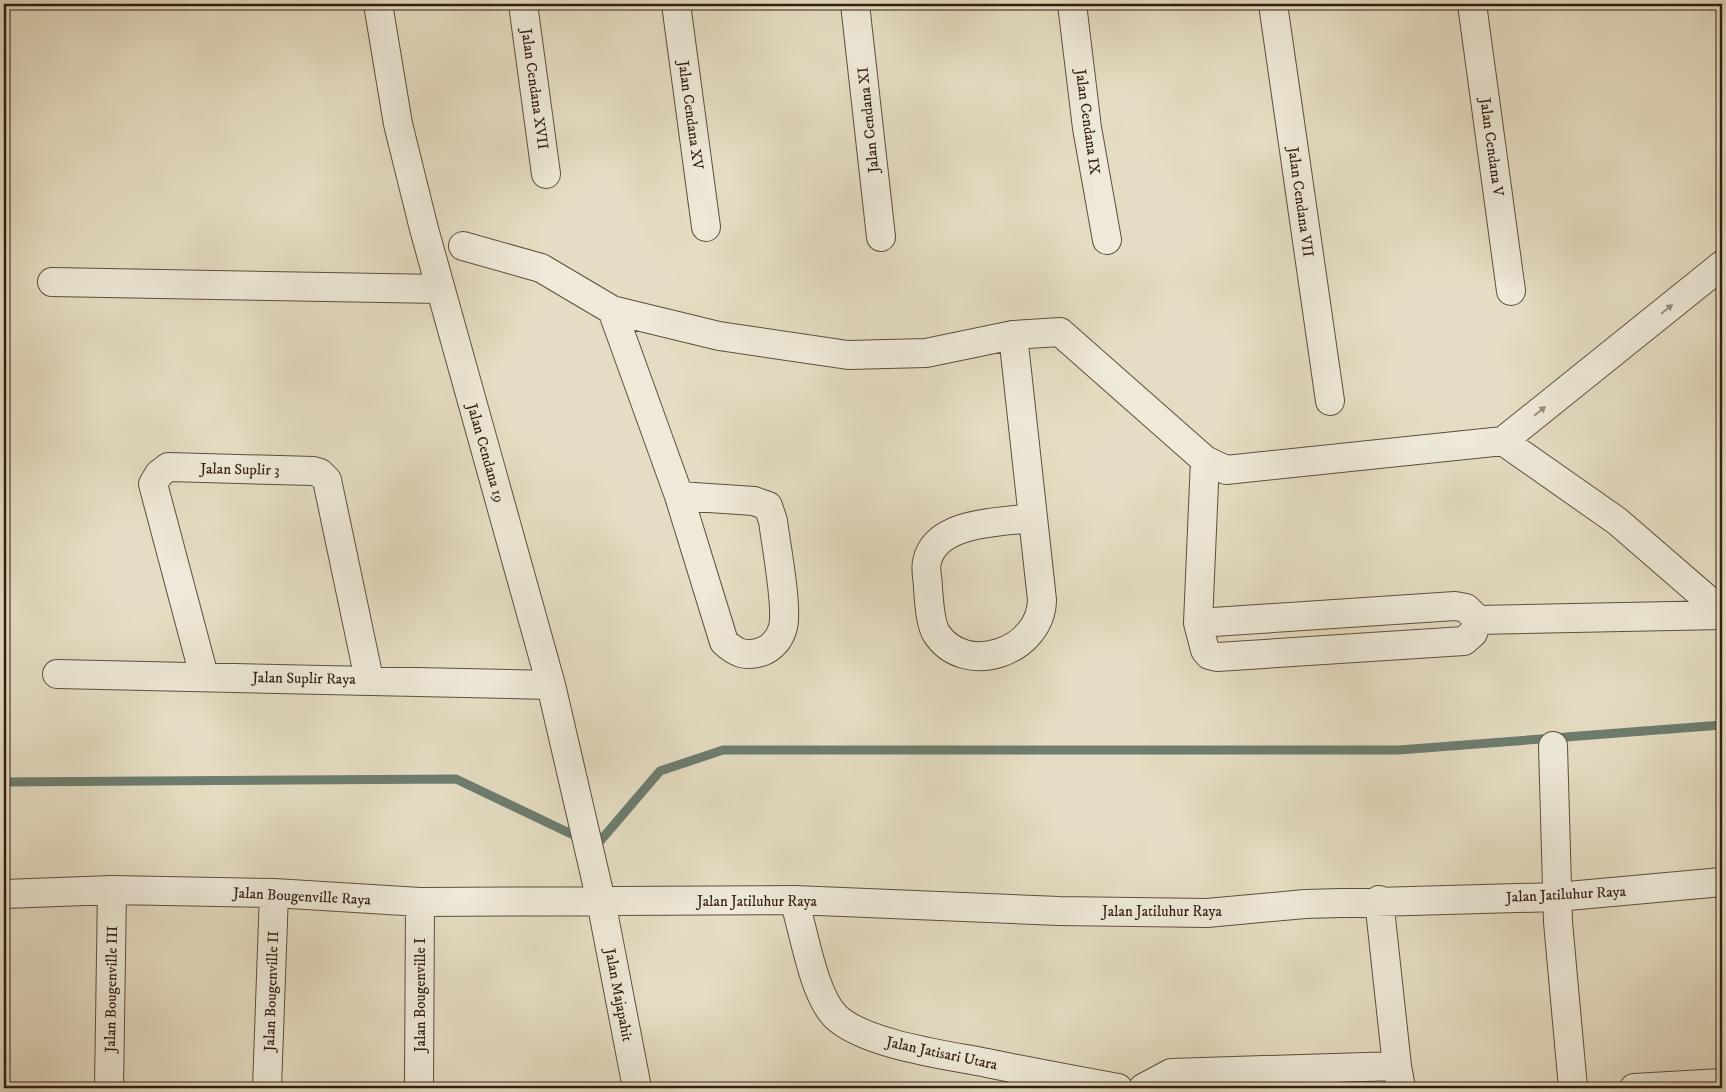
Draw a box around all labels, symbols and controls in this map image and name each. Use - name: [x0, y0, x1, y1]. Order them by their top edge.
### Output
- street label: Jalan Cendana XVII: [516, 25, 552, 151]
- street label: Jalan Cendana XV: [673, 57, 708, 171]
- street label: Jalan Cendana XI: [853, 66, 884, 176]
- street label: Jalan Cendana IX: [1070, 66, 1104, 176]
- street label: Jalan Cendana V: [1475, 95, 1508, 198]
- street label: Jalan Cendana VII: [1283, 144, 1318, 258]
- one-way arrow: [1660, 303, 1673, 314]
- street label: Jalan Cendana 19: [462, 399, 509, 505]
- one-way arrow: [1534, 405, 1547, 416]
- street label: Jalan Suplir 3: [198, 459, 280, 480]
- street label: Jalan Suplir Raya: [250, 668, 357, 689]
- street label: Jalan Jatiluhur Raya: [1504, 882, 1627, 907]
- street label: Jalan Bougenville Raya: [231, 883, 372, 910]
- street label: Jalan Jatiluhur Raya: [695, 892, 818, 911]
- street label: Jalan Jatiluhur Raya: [1100, 902, 1223, 921]
- street label: Jalan Bougenville III: [101, 926, 122, 1055]
- street label: Jalan Bougenville II: [260, 930, 283, 1054]
- street label: Jalan Bougenville I: [411, 938, 430, 1054]
- street label: Jalan Majapahit: [600, 945, 637, 1043]
- street label: Jalan Jatisari Utara: [883, 1032, 1000, 1075]

